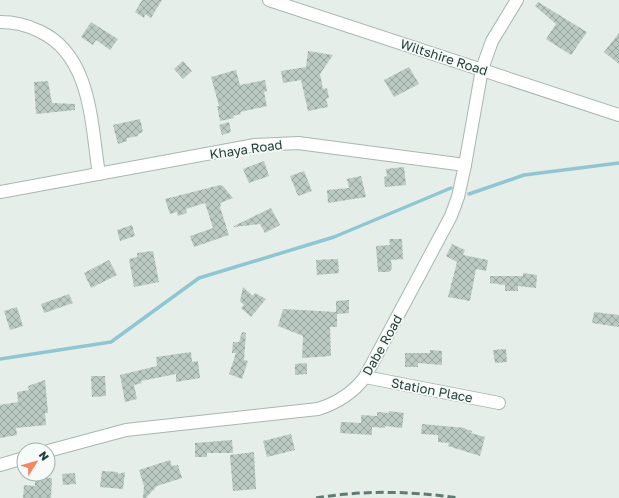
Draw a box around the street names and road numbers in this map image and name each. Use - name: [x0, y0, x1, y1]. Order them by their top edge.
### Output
- street label: Wiltshire Road: [398, 35, 490, 79]
- street label: Khaya Road: [209, 136, 283, 162]
- street label: Dabe Road: [359, 312, 405, 378]
- street label: Station Place: [390, 374, 474, 406]

